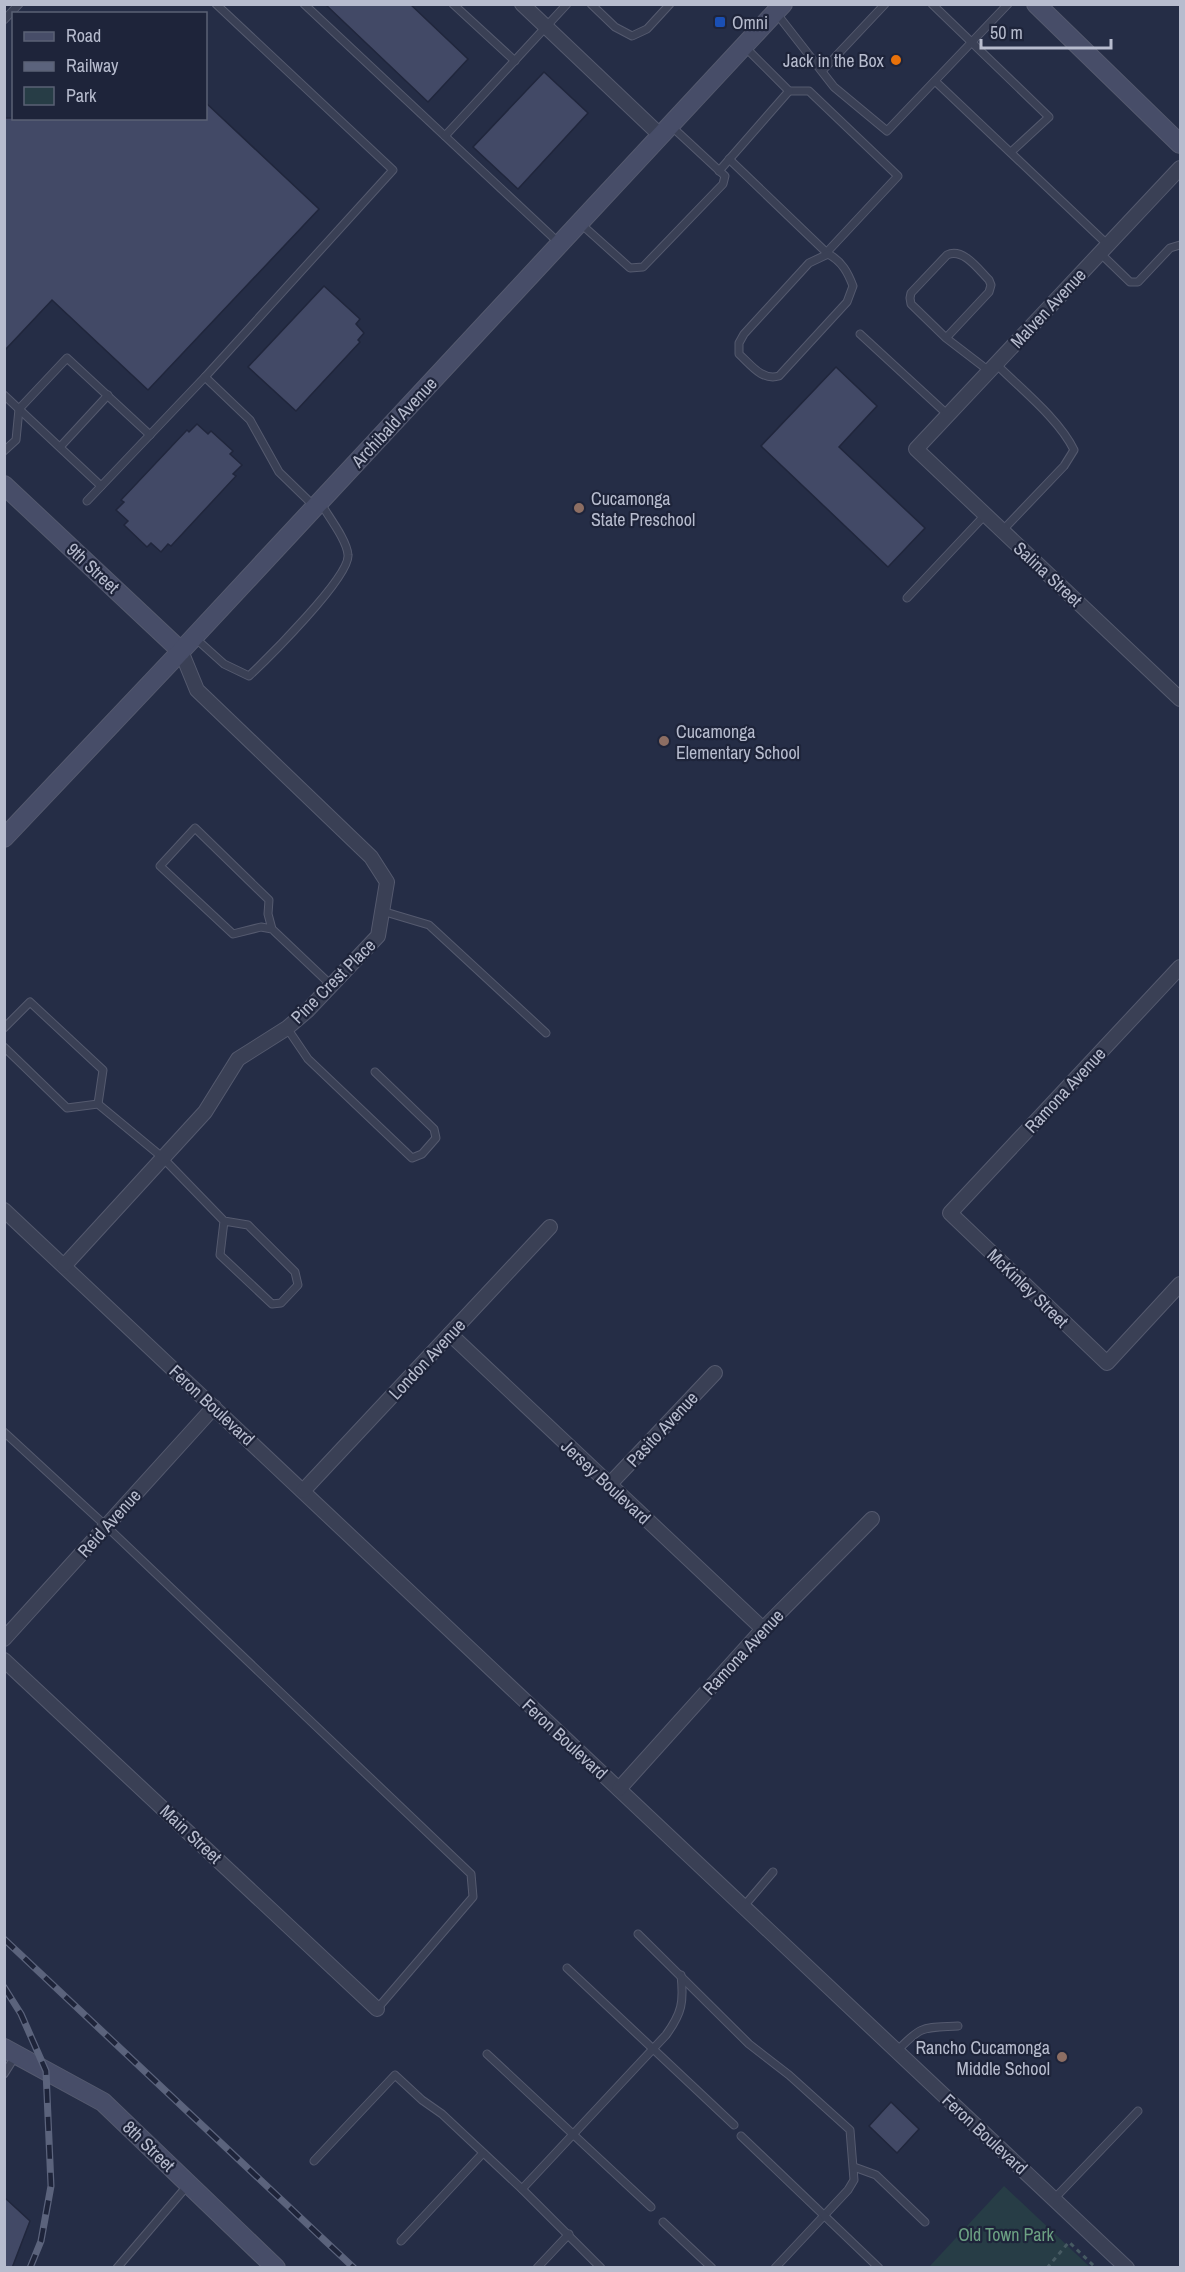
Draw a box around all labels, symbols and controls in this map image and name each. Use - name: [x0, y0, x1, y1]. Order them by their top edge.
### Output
- place label: Omni: [732, 10, 768, 35]
- legend: [12, 12, 207, 120]
- scale bar: [981, 12, 1112, 50]
- marker: Omni: [713, 15, 727, 29]
- text: 50 m: [990, 20, 1023, 45]
- text: Road: [66, 23, 101, 48]
- place label: Jack in the Box: [783, 48, 885, 73]
- text: Railway: [66, 53, 119, 78]
- marker: Jack in the Box: [889, 53, 903, 67]
- text: Park: [66, 83, 97, 108]
- street label: Malven Avenue: [1005, 263, 1091, 353]
- street label: Archibald Avenue: [345, 371, 443, 473]
- place label: Cucamonga State Preschool: [591, 486, 695, 532]
- marker: Cucamonga State Preschool: [572, 501, 586, 515]
- street label: Salina Street: [1008, 536, 1088, 612]
- street label: 9th Street: [61, 537, 125, 599]
- place label: Cucamonga Elementary School: [676, 719, 800, 765]
- marker: Cucamonga Elementary School: [657, 734, 671, 748]
- street label: Pine Crest Place: [285, 933, 381, 1029]
- street label: Ramona Avenue: [1019, 1042, 1111, 1138]
- street label: McKinley Street: [982, 1243, 1074, 1333]
- street label: London Avenue: [383, 1313, 471, 1405]
- street label: Feron Boulevard: [164, 1359, 260, 1451]
- street label: Pasito Avenue: [620, 1386, 704, 1472]
- street label: Jersey Boulevard: [556, 1434, 656, 1530]
- street label: Reid Avenue: [72, 1483, 146, 1563]
- street label: Ramona Avenue: [697, 1604, 789, 1700]
- street label: Feron Boulevard: [517, 1693, 613, 1785]
- street label: Main Street: [155, 1799, 227, 1869]
- place label: Rancho Cucamonga Middle School: [915, 2035, 1050, 2081]
- marker: Rancho Cucamonga Middle School: [1055, 2050, 1069, 2064]
- street label: Feron Boulevard: [937, 2088, 1033, 2180]
- street label: 8th Street: [117, 2115, 181, 2177]
- park label: Old Town Park: [958, 2222, 1054, 2247]

